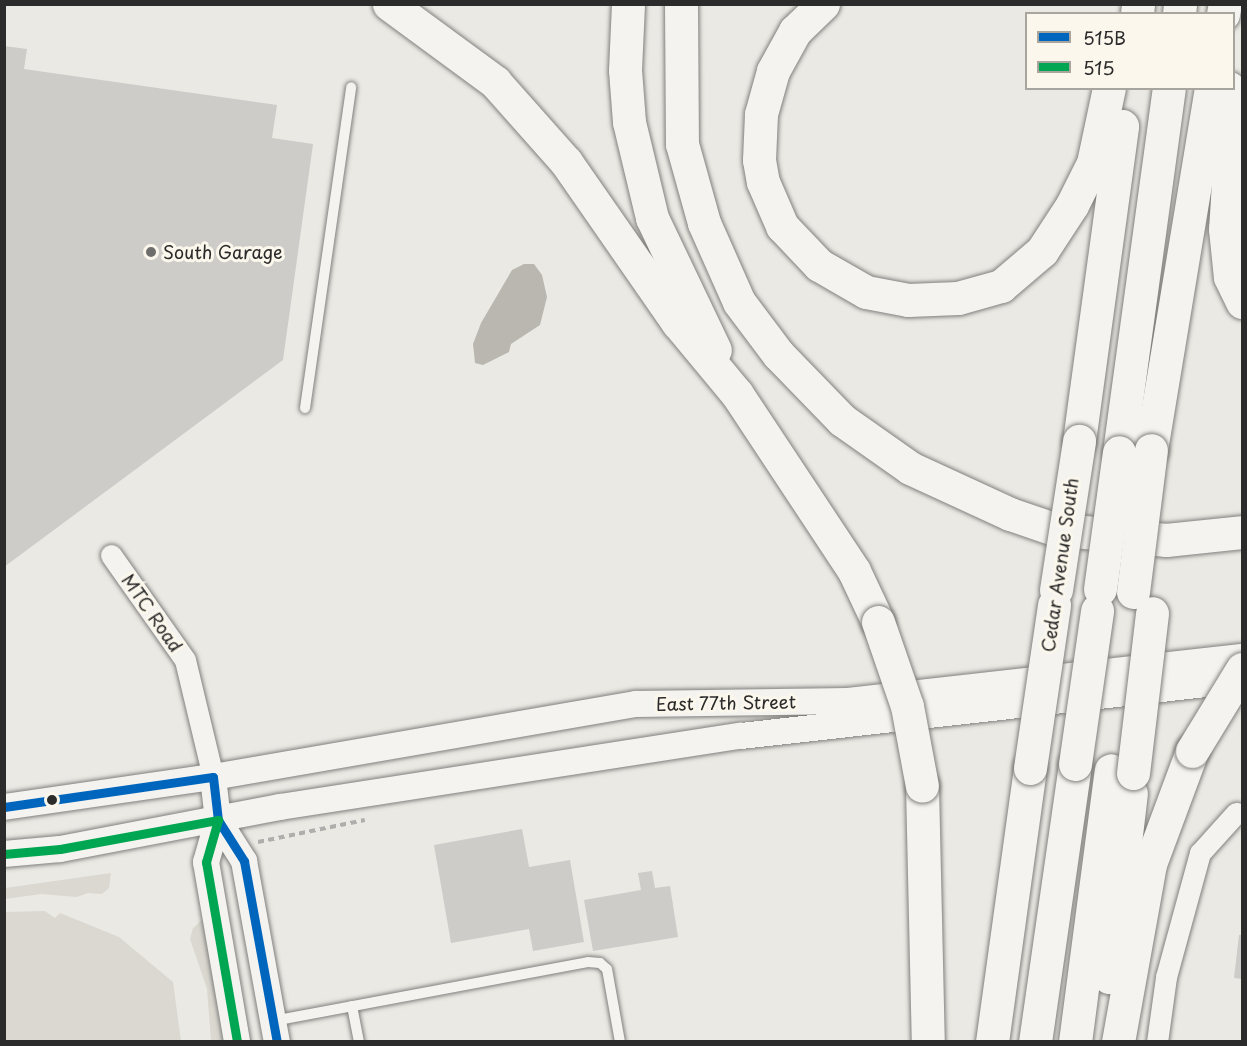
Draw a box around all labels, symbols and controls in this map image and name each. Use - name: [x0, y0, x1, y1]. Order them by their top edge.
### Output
- legend: [1025, 12, 1235, 90]
- text: 515B: [1083, 24, 1126, 51]
- text: 515: [1083, 54, 1115, 81]
- place label: South Garage: [163, 241, 283, 263]
- marker: South Garage: [144, 245, 158, 259]
- street label: Cedar Avenue South: [1037, 477, 1083, 653]
- street label: MTC Road: [117, 569, 187, 657]
- street label: East 77th Street: [655, 691, 797, 715]
- unlabelled marker: [46, 794, 58, 806]

